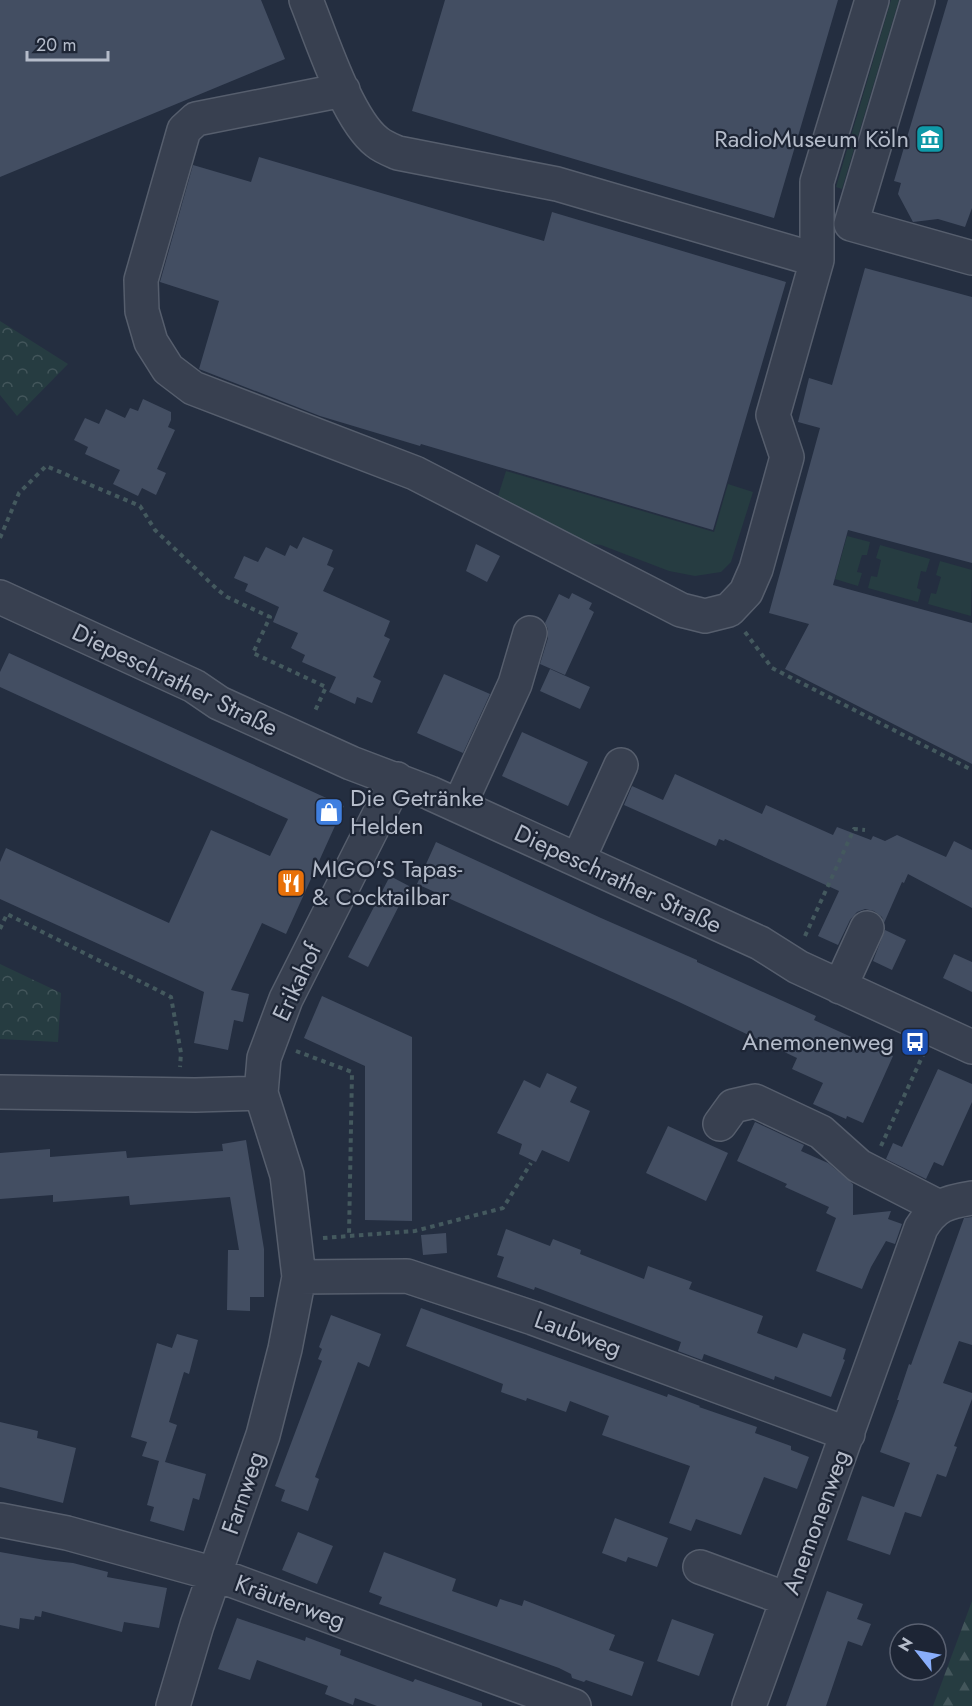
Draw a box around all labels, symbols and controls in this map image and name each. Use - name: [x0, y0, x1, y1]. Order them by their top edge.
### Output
- scale bar: [27, 24, 108, 62]
- text: 20 m: [36, 32, 76, 58]
- place label: RadioMuseum Köln: [714, 121, 909, 156]
- museum icon: RadioMuseum Köln: [914, 123, 946, 155]
- street label: Diepeschrather Straße: [66, 614, 284, 745]
- place label: Die Getränke Helden: [350, 780, 484, 843]
- shop icon: Die Getränke Helden: [313, 796, 345, 828]
- street label: Diepeschrather Straße: [509, 815, 728, 942]
- place label: MIGO'S Tapas- & Cocktailbar: [312, 851, 462, 914]
- restaurant icon: MIGO'S Tapas- & Cocktailbar: [275, 867, 307, 899]
- street label: Erikahof: [263, 936, 330, 1026]
- place label: Anemonenweg: [742, 1024, 894, 1059]
- bus stop icon: Anemonenweg: [899, 1026, 931, 1058]
- street label: Laubweg: [530, 1302, 627, 1365]
- street label: Anemonenweg: [773, 1444, 858, 1599]
- street label: Farnweg: [212, 1447, 273, 1539]
- street label: Kräuterweg: [230, 1565, 350, 1638]
- north arrow: [888, 1622, 948, 1682]
- text: N: [892, 1633, 919, 1656]

